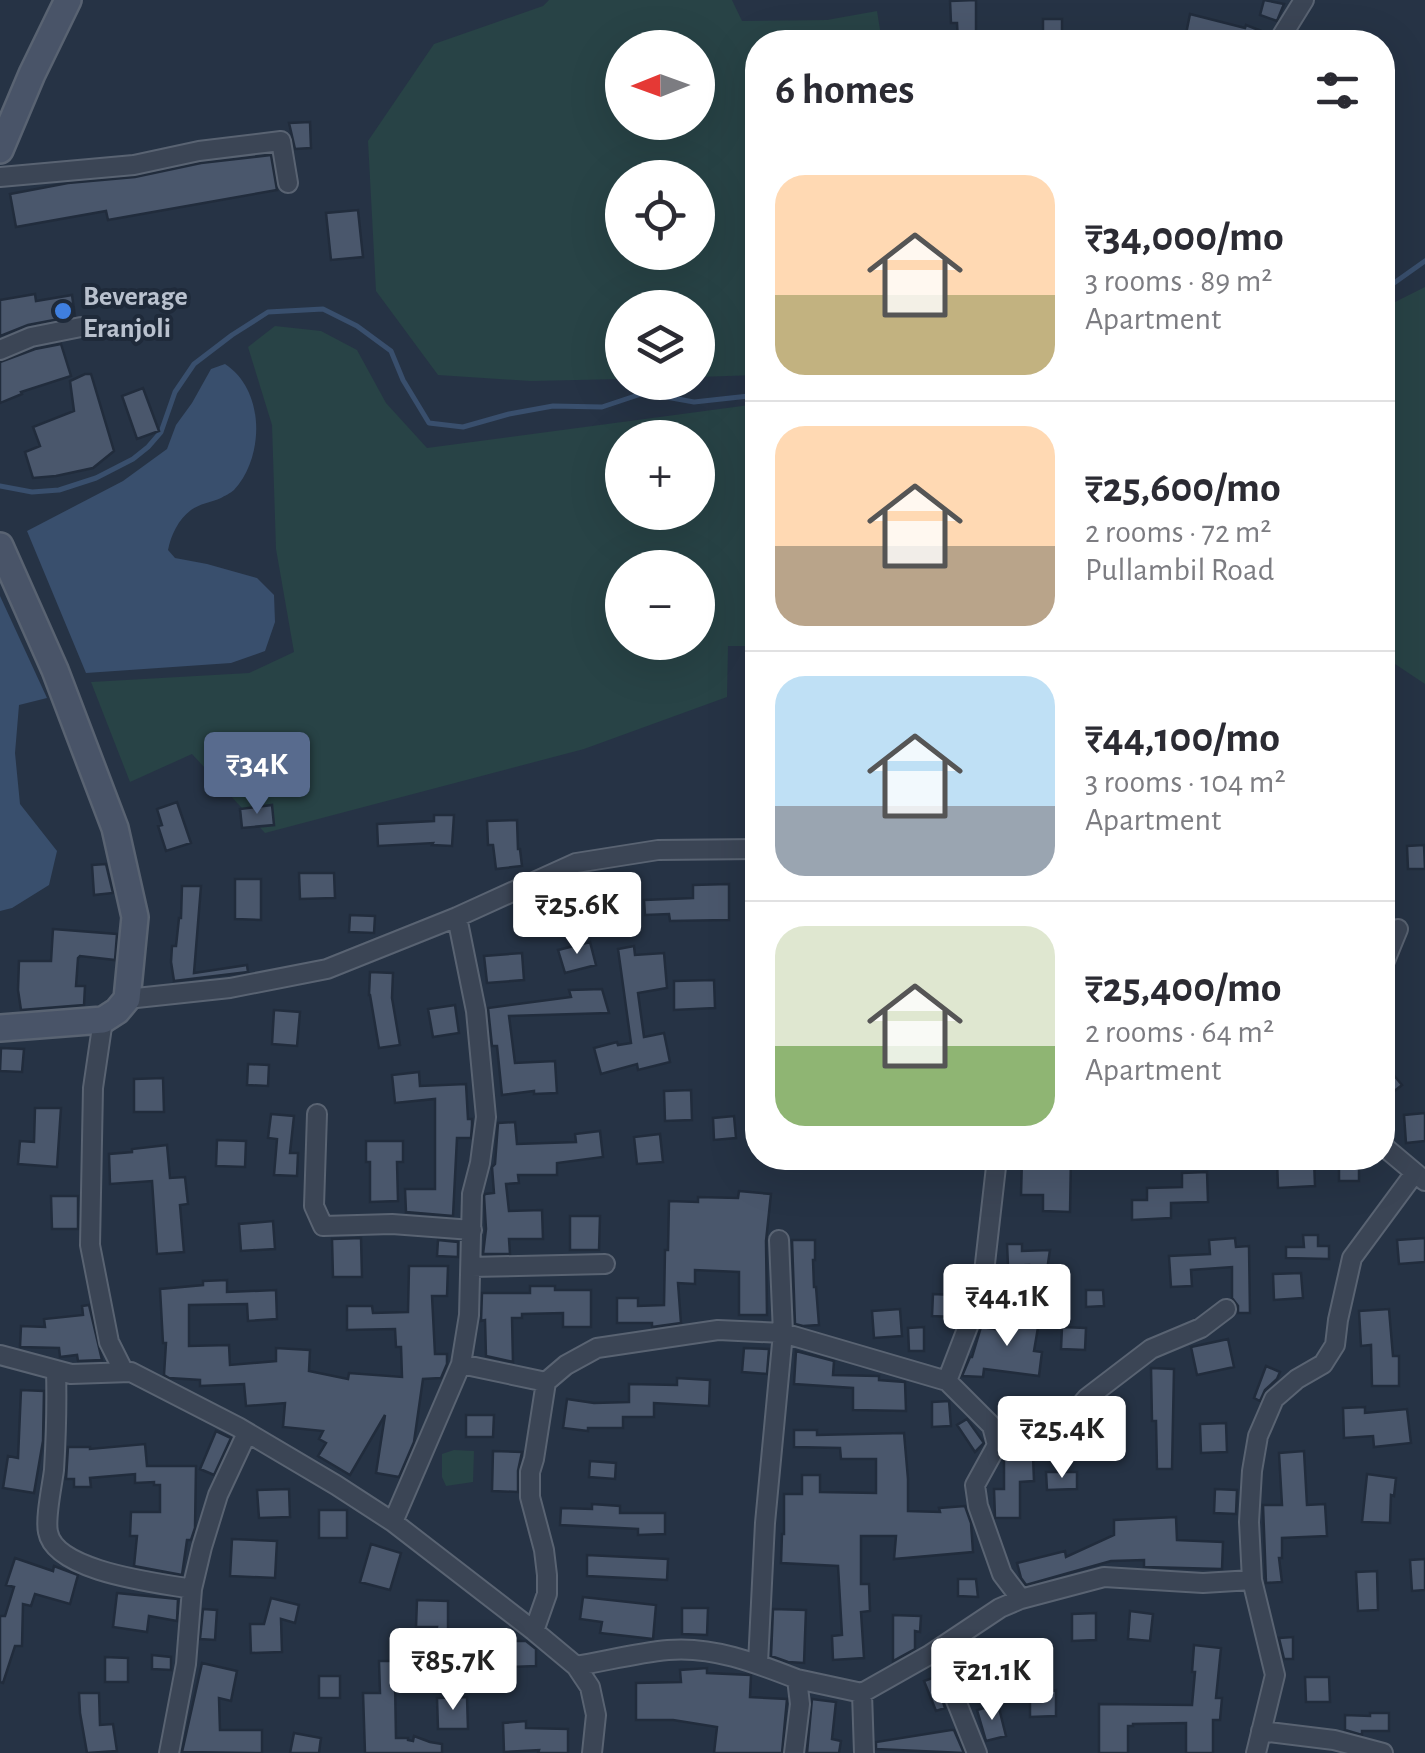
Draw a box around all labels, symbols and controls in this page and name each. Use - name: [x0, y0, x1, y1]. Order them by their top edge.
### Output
- north arrow: [605, 30, 715, 140]
- map controls: [605, 30, 715, 660]
- icon: filters: [1310, 63, 1365, 118]
- text: 6 homes: [775, 69, 914, 111]
- button: locate: [605, 160, 715, 270]
- icon: home: [855, 215, 975, 335]
- text: ₹34,000/mo: [1085, 216, 1284, 258]
- text: 3 rooms · 89 m²: [1085, 265, 1272, 297]
- place label: Beverage Eranjoli: [83, 283, 188, 343]
- button: layers: [605, 290, 715, 400]
- marker: Beverage Eranjoli: [52, 300, 74, 322]
- text: Apartment: [1085, 303, 1221, 335]
- button: +: [605, 420, 715, 530]
- icon: home: [855, 466, 975, 586]
- text: ₹25,600/mo: [1085, 467, 1281, 509]
- text: 2 rooms · 72 m²: [1085, 516, 1272, 548]
- button: −: [605, 550, 715, 660]
- text: Pullambil Road: [1085, 554, 1274, 586]
- icon: home: [855, 716, 975, 836]
- text: ₹44,100/mo: [1085, 717, 1280, 759]
- pin: ₹34K: [198, 732, 316, 817]
- text: ₹34K: [226, 748, 288, 780]
- text: 3 rooms · 104 m²: [1085, 766, 1286, 798]
- text: Apartment: [1085, 804, 1221, 836]
- pin: ₹25.6K: [496, 872, 658, 957]
- text: ₹25.6K: [535, 888, 619, 920]
- icon: home: [855, 966, 975, 1086]
- text: ₹25,400/mo: [1085, 967, 1282, 1009]
- text: 2 rooms · 64 m²: [1085, 1016, 1274, 1048]
- text: Apartment: [1085, 1054, 1221, 1086]
- pin: ₹44.1K: [926, 1264, 1088, 1349]
- text: ₹44.1K: [965, 1280, 1049, 1312]
- pin: ₹25.4K: [981, 1396, 1143, 1481]
- text: ₹25.4K: [1020, 1412, 1104, 1444]
- pin: ₹85.7K: [372, 1628, 534, 1713]
- pin: ₹21.1K: [911, 1638, 1073, 1723]
- text: ₹85.7K: [412, 1644, 494, 1676]
- text: ₹21.1K: [953, 1654, 1031, 1686]

